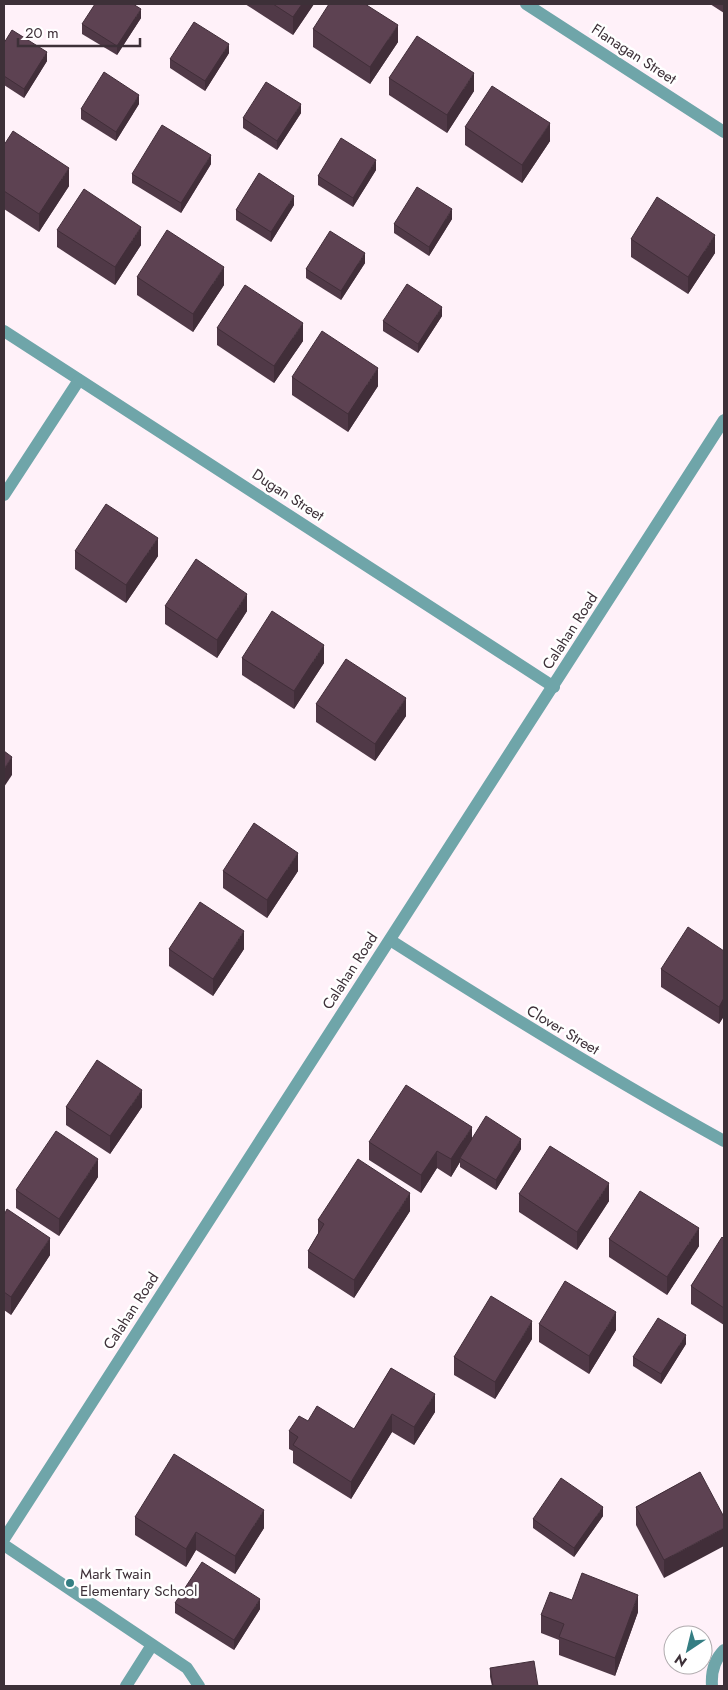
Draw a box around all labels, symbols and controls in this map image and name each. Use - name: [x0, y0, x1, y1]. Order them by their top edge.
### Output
- scale bar: [18, 15, 140, 47]
- street label: Flanagan Street: [587, 18, 681, 90]
- text: 20 m: [25, 22, 59, 44]
- street label: Dugan Street: [248, 463, 329, 527]
- street label: Calahan Road: [537, 588, 603, 674]
- street label: Calahan Road: [317, 928, 383, 1014]
- street label: Clover Street: [523, 1000, 604, 1061]
- street label: Calahan Road: [98, 1268, 164, 1354]
- place label: Mark Twain Elementary School: [80, 1563, 197, 1602]
- marker: Mark Twain Elementary School: [64, 1577, 76, 1589]
- north arrow: [663, 1625, 713, 1675]
- text: N: [670, 1649, 691, 1672]

